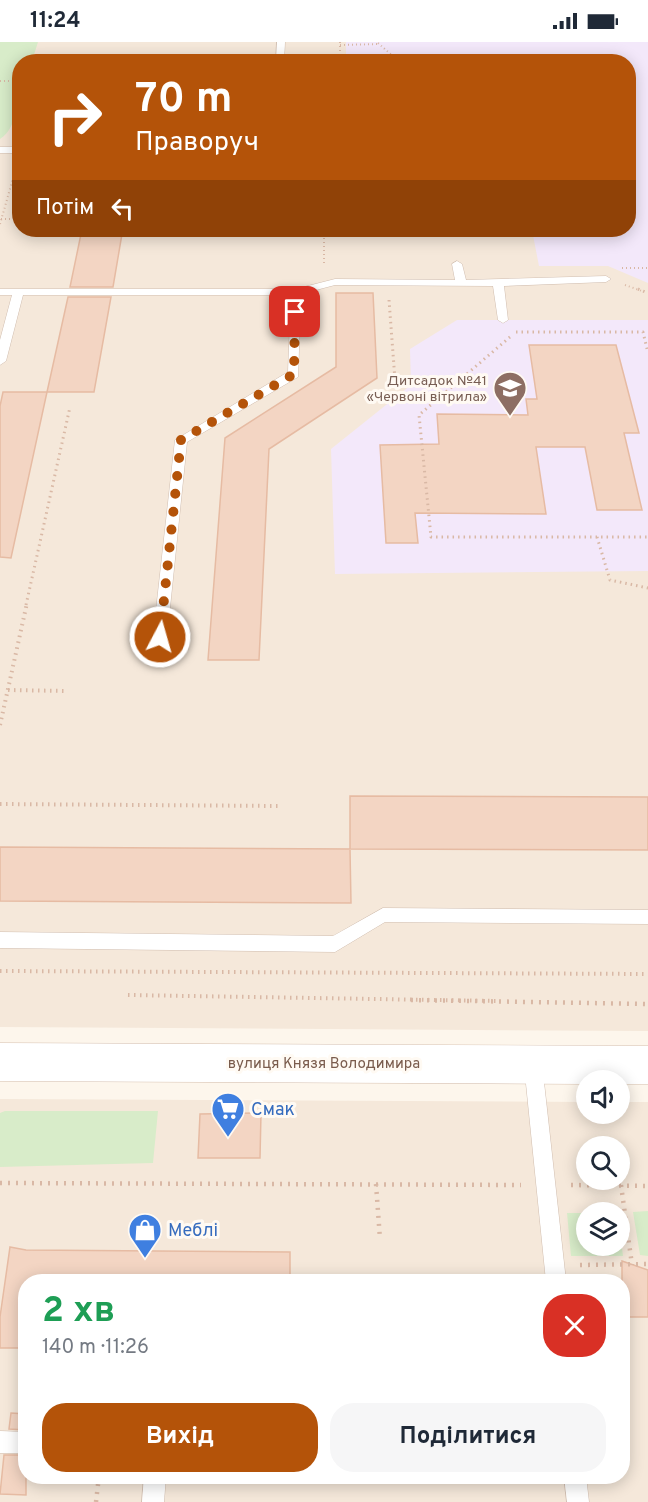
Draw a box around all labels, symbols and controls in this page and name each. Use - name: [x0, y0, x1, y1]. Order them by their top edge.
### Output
- text: 11:24: [30, 8, 81, 35]
- text: 70 m: [135, 74, 233, 127]
- icon: right: [36, 78, 114, 156]
- text: Праворуч: [135, 126, 259, 160]
- icon: left: [106, 192, 139, 225]
- text: Потім: [36, 195, 94, 222]
- pin: [269, 286, 320, 337]
- icon: arrive: [278, 295, 311, 328]
- school or university icon: Дитсадок №41 «Червоні вітрила»: [492, 370, 528, 417]
- place label: Дитсадок №41 «Червоні вітрила»: [366, 373, 487, 406]
- position arrow: [128, 605, 192, 669]
- street label: вулиця Князя Володимира: [228, 1055, 420, 1074]
- map controls: [576, 1070, 630, 1256]
- button: sound: [576, 1070, 630, 1124]
- supermarket icon: Смак: [210, 1091, 246, 1138]
- place label: Смак: [251, 1099, 295, 1122]
- button: search: [576, 1136, 630, 1190]
- button: layers: [576, 1202, 630, 1256]
- shop icon: Меблі: [127, 1212, 163, 1259]
- place label: Меблі: [168, 1220, 218, 1243]
- text: 2 хв: [42, 1289, 115, 1335]
- button: close: [543, 1294, 606, 1357]
- text: 140 m · 11:26: [42, 1335, 149, 1361]
- button: Вихід: [42, 1403, 318, 1472]
- button: Поділитися: [330, 1403, 606, 1472]

